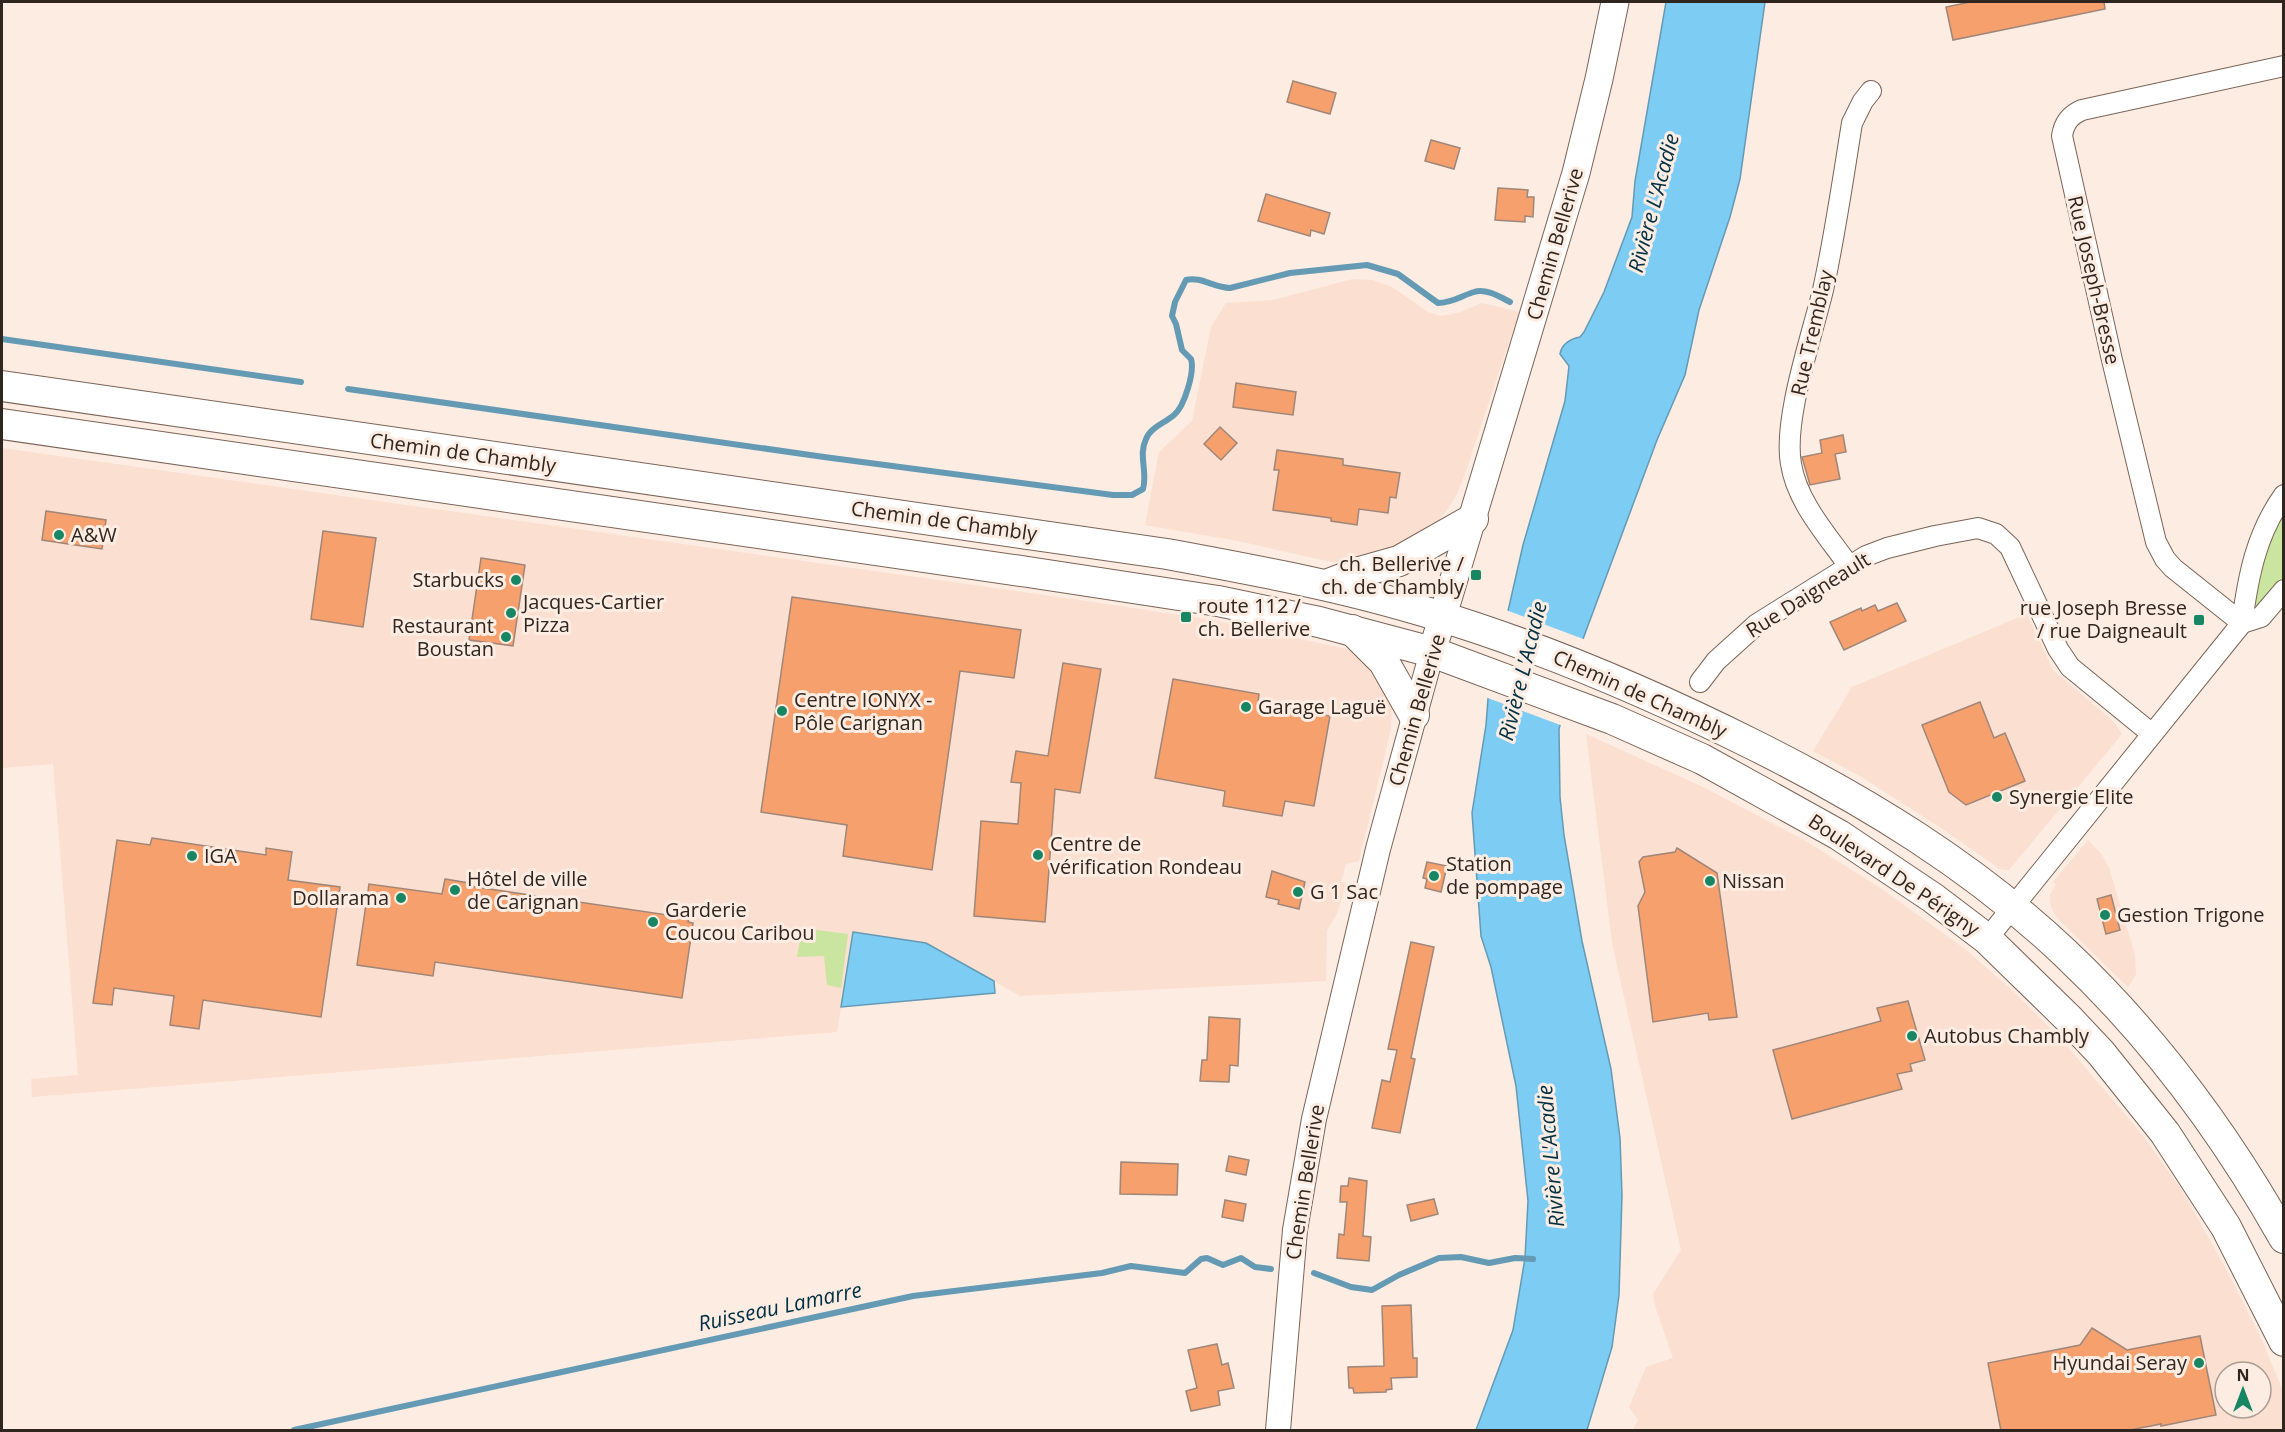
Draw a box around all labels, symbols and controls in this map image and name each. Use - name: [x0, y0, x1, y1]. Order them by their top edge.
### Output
- water label: Rivière L'Acadie: [1621, 130, 1685, 275]
- street label: Chemin Bellerive: [1520, 165, 1589, 323]
- street label: Rue Joseph-Bresse: [2062, 193, 2127, 367]
- street label: Rue Tremblay: [1784, 266, 1839, 398]
- street label: Chemin de Chambly: [368, 426, 559, 479]
- street label: Chemin de Chambly: [849, 494, 1040, 547]
- place label: A&W: [71, 521, 117, 548]
- marker: A&W: [52, 528, 66, 542]
- street label: Rue Daigneault: [1741, 546, 1875, 644]
- place label: ch. Bellerive / ch. de Chambly: [1321, 550, 1465, 600]
- place label: Starbucks: [412, 566, 504, 593]
- marker: ch. Bellerive / ch. de Chambly: [1469, 568, 1483, 582]
- marker: Starbucks: [509, 573, 523, 587]
- place label: Jacques-Cartier Pizza: [521, 588, 664, 638]
- place label: route 112 / ch. Bellerive: [1198, 592, 1310, 642]
- place label: rue Joseph Bresse / rue Daigneault: [2020, 594, 2187, 644]
- water label: Rivière L'Acadie: [1491, 598, 1553, 743]
- marker: Jacques-Cartier Pizza: [504, 606, 518, 620]
- marker: route 112 / ch. Bellerive: [1179, 610, 1193, 624]
- place label: Restaurant Boustan: [392, 612, 494, 662]
- marker: rue Joseph Bresse / rue Daigneault: [2192, 613, 2206, 627]
- marker: Restaurant Boustan: [499, 630, 513, 644]
- street label: Chemin Bellerive: [1382, 631, 1451, 789]
- street label: Chemin de Chambly: [1549, 643, 1732, 744]
- place label: Centre IONYX - Pôle Carignan: [794, 686, 932, 736]
- place label: Garage Laguë: [1258, 693, 1386, 720]
- marker: Garage Laguë: [1239, 700, 1253, 714]
- marker: Centre IONYX - Pôle Carignan: [775, 704, 789, 718]
- place label: Synergie Elite: [2009, 783, 2134, 810]
- marker: Synergie Elite: [1990, 790, 2004, 804]
- street label: Boulevard De Périgny: [1804, 807, 1986, 942]
- place label: Centre de vérification Rondeau: [1050, 830, 1242, 880]
- place label: IGA: [204, 842, 237, 869]
- marker: Centre de vérification Rondeau: [1031, 848, 1045, 862]
- marker: IGA: [185, 849, 199, 863]
- place label: Station de pompage: [1446, 850, 1563, 900]
- place label: Hôtel de ville de Carignan: [467, 865, 587, 915]
- place label: Nissan: [1722, 867, 1785, 894]
- marker: Station de pompage: [1427, 869, 1441, 883]
- marker: Nissan: [1703, 874, 1717, 888]
- place label: G 1 Sac: [1310, 878, 1378, 905]
- marker: Hôtel de ville de Carignan: [448, 883, 462, 897]
- place label: Dollarama: [292, 884, 389, 911]
- marker: G 1 Sac: [1291, 885, 1305, 899]
- marker: Dollarama: [394, 891, 408, 905]
- place label: Garderie Coucou Caribou: [665, 896, 814, 946]
- place label: Gestion Trigone: [2117, 901, 2265, 928]
- marker: Gestion Trigone: [2098, 908, 2112, 922]
- marker: Garderie Coucou Caribou: [646, 915, 660, 929]
- place label: Autobus Chambly: [1924, 1022, 2090, 1049]
- marker: Autobus Chambly: [1905, 1029, 1919, 1043]
- water label: Rivière L'Acadie: [1530, 1084, 1570, 1228]
- street label: Chemin Bellerive: [1279, 1102, 1330, 1262]
- water label: Ruisseau Lamarre: [695, 1275, 864, 1337]
- place label: Hyundai Seray: [2053, 1349, 2188, 1376]
- marker: Hyundai Seray: [2192, 1356, 2206, 1370]
- north arrow: [2213, 1360, 2273, 1420]
- text: N: [2236, 1364, 2250, 1386]

